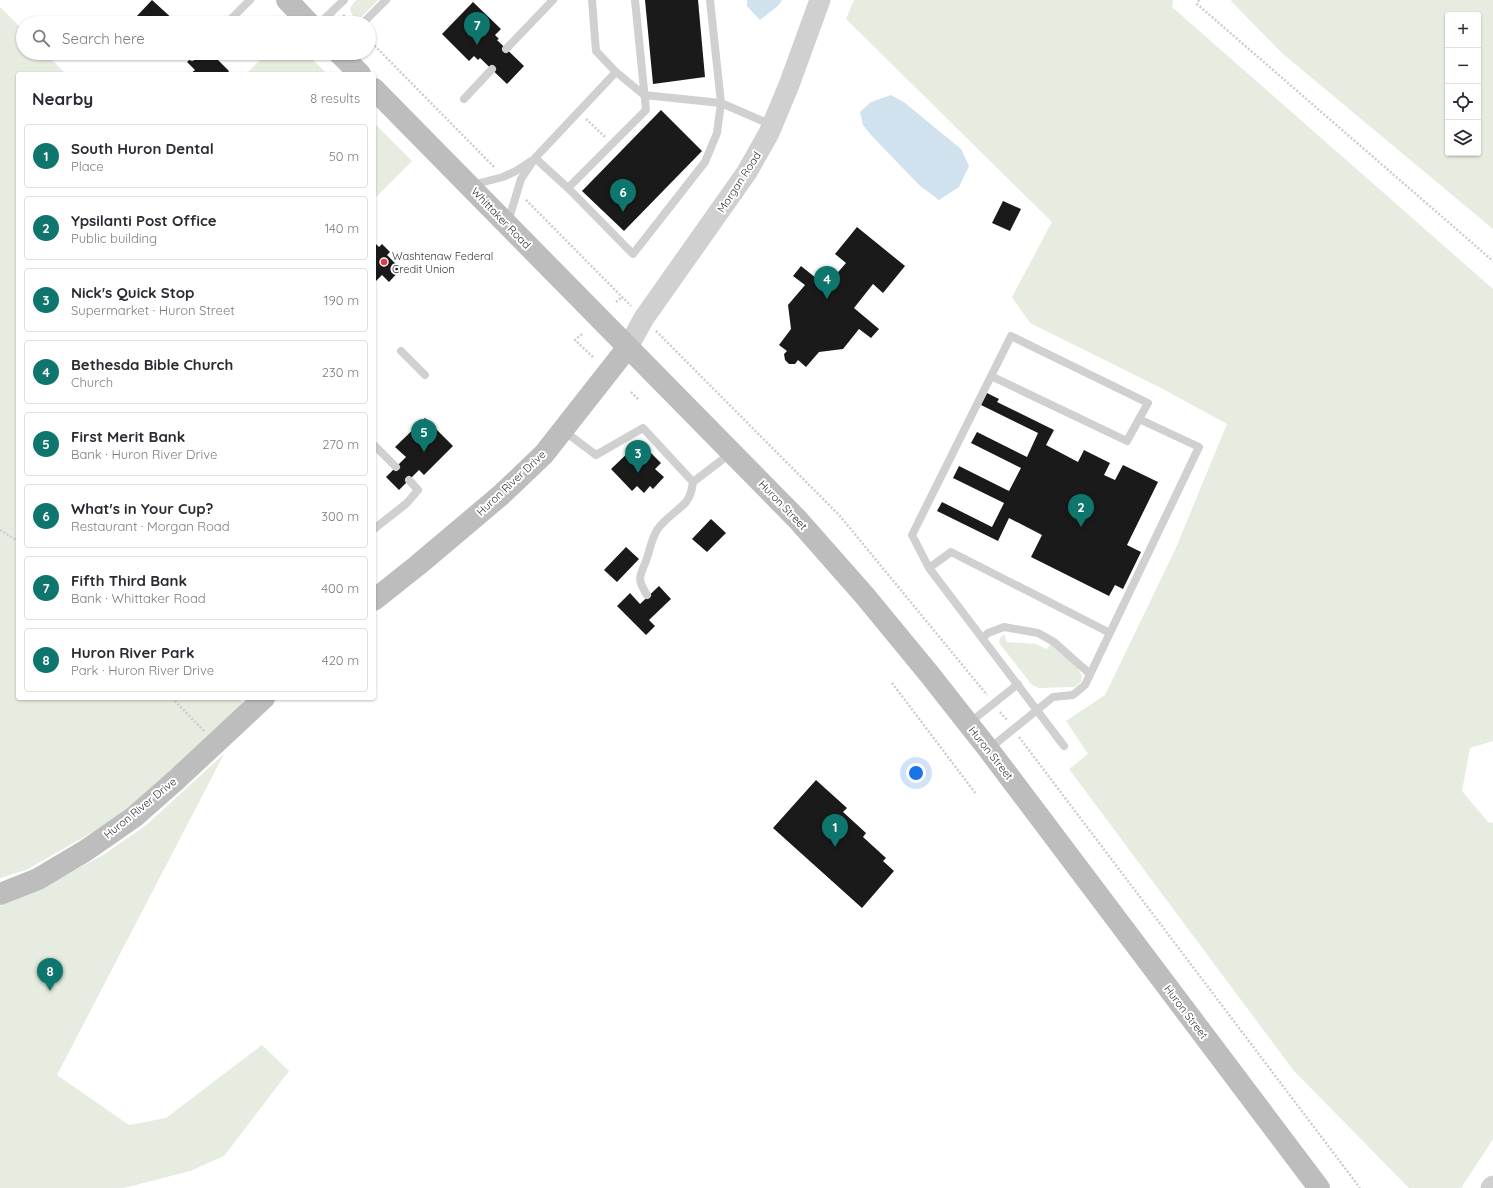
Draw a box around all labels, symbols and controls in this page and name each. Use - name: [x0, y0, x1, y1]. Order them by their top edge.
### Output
- pin: 7: [464, 12, 490, 45]
- map controls: [1445, 12, 1481, 156]
- button: +: [1445, 12, 1481, 48]
- search box: [16, 16, 376, 60]
- icon: search: [30, 27, 52, 49]
- text: Search here: [62, 29, 145, 48]
- button: −: [1445, 48, 1481, 84]
- button: locate: [1445, 84, 1481, 120]
- text: Nearby: [32, 88, 93, 109]
- text: 8 results: [310, 90, 360, 106]
- button: layers: [1445, 120, 1481, 156]
- text: South Huron Dental: [71, 139, 214, 158]
- text: 1: [43, 148, 49, 164]
- text: 50 m: [329, 148, 359, 164]
- street label: Morgan Road: [714, 149, 764, 215]
- text: Place: [71, 158, 104, 174]
- pin: 6: [610, 179, 636, 212]
- street label: Whittaker Road: [468, 184, 534, 252]
- text: Ypsilanti Post Office: [71, 211, 217, 230]
- text: 2: [42, 220, 50, 236]
- text: 140 m: [324, 220, 359, 236]
- text: Public building: [71, 230, 157, 246]
- place label: Washtenaw Federal Credit Union: [392, 249, 493, 276]
- marker: Washtenaw Federal Credit Union: [379, 257, 389, 267]
- pin: 4: [814, 266, 840, 299]
- text: Nick's Quick Stop: [71, 283, 195, 302]
- text: 3: [43, 292, 49, 308]
- text: 190 m: [324, 292, 359, 308]
- text: Supermarket · Huron Street: [71, 302, 235, 318]
- text: Bethesda Bible Church: [71, 355, 233, 374]
- text: 4: [42, 364, 50, 380]
- text: 230 m: [322, 364, 359, 380]
- text: Church: [71, 374, 113, 390]
- pin: 5: [411, 419, 437, 452]
- text: First Merit Bank: [71, 427, 185, 446]
- text: 5: [42, 436, 50, 452]
- text: 270 m: [322, 436, 359, 452]
- pin: 3: [625, 440, 651, 473]
- text: Bank · Huron River Drive: [71, 446, 217, 462]
- street label: Huron River Drive: [473, 447, 549, 519]
- street label: Huron Street: [756, 477, 811, 533]
- pin: 2: [1068, 494, 1094, 527]
- text: What's in Your Cup?: [71, 499, 214, 518]
- text: 6: [42, 508, 50, 524]
- text: 300 m: [321, 508, 359, 524]
- text: Restaurant · Morgan Road: [71, 518, 230, 534]
- text: Fifth Third Bank: [71, 571, 187, 590]
- text: 7: [42, 580, 50, 596]
- text: 400 m: [321, 580, 359, 596]
- text: Bank · Whittaker Road: [71, 590, 206, 606]
- text: Huron River Park: [71, 643, 194, 662]
- text: 8: [42, 652, 50, 668]
- text: 420 m: [322, 652, 359, 668]
- text: Park · Huron River Drive: [71, 662, 214, 678]
- street label: Huron Street: [966, 723, 1016, 783]
- your location: [906, 763, 926, 783]
- street label: Huron River Drive: [101, 774, 179, 842]
- pin: 1: [822, 814, 848, 847]
- pin: 8: [37, 958, 63, 991]
- street label: Huron Street: [1161, 982, 1211, 1042]

